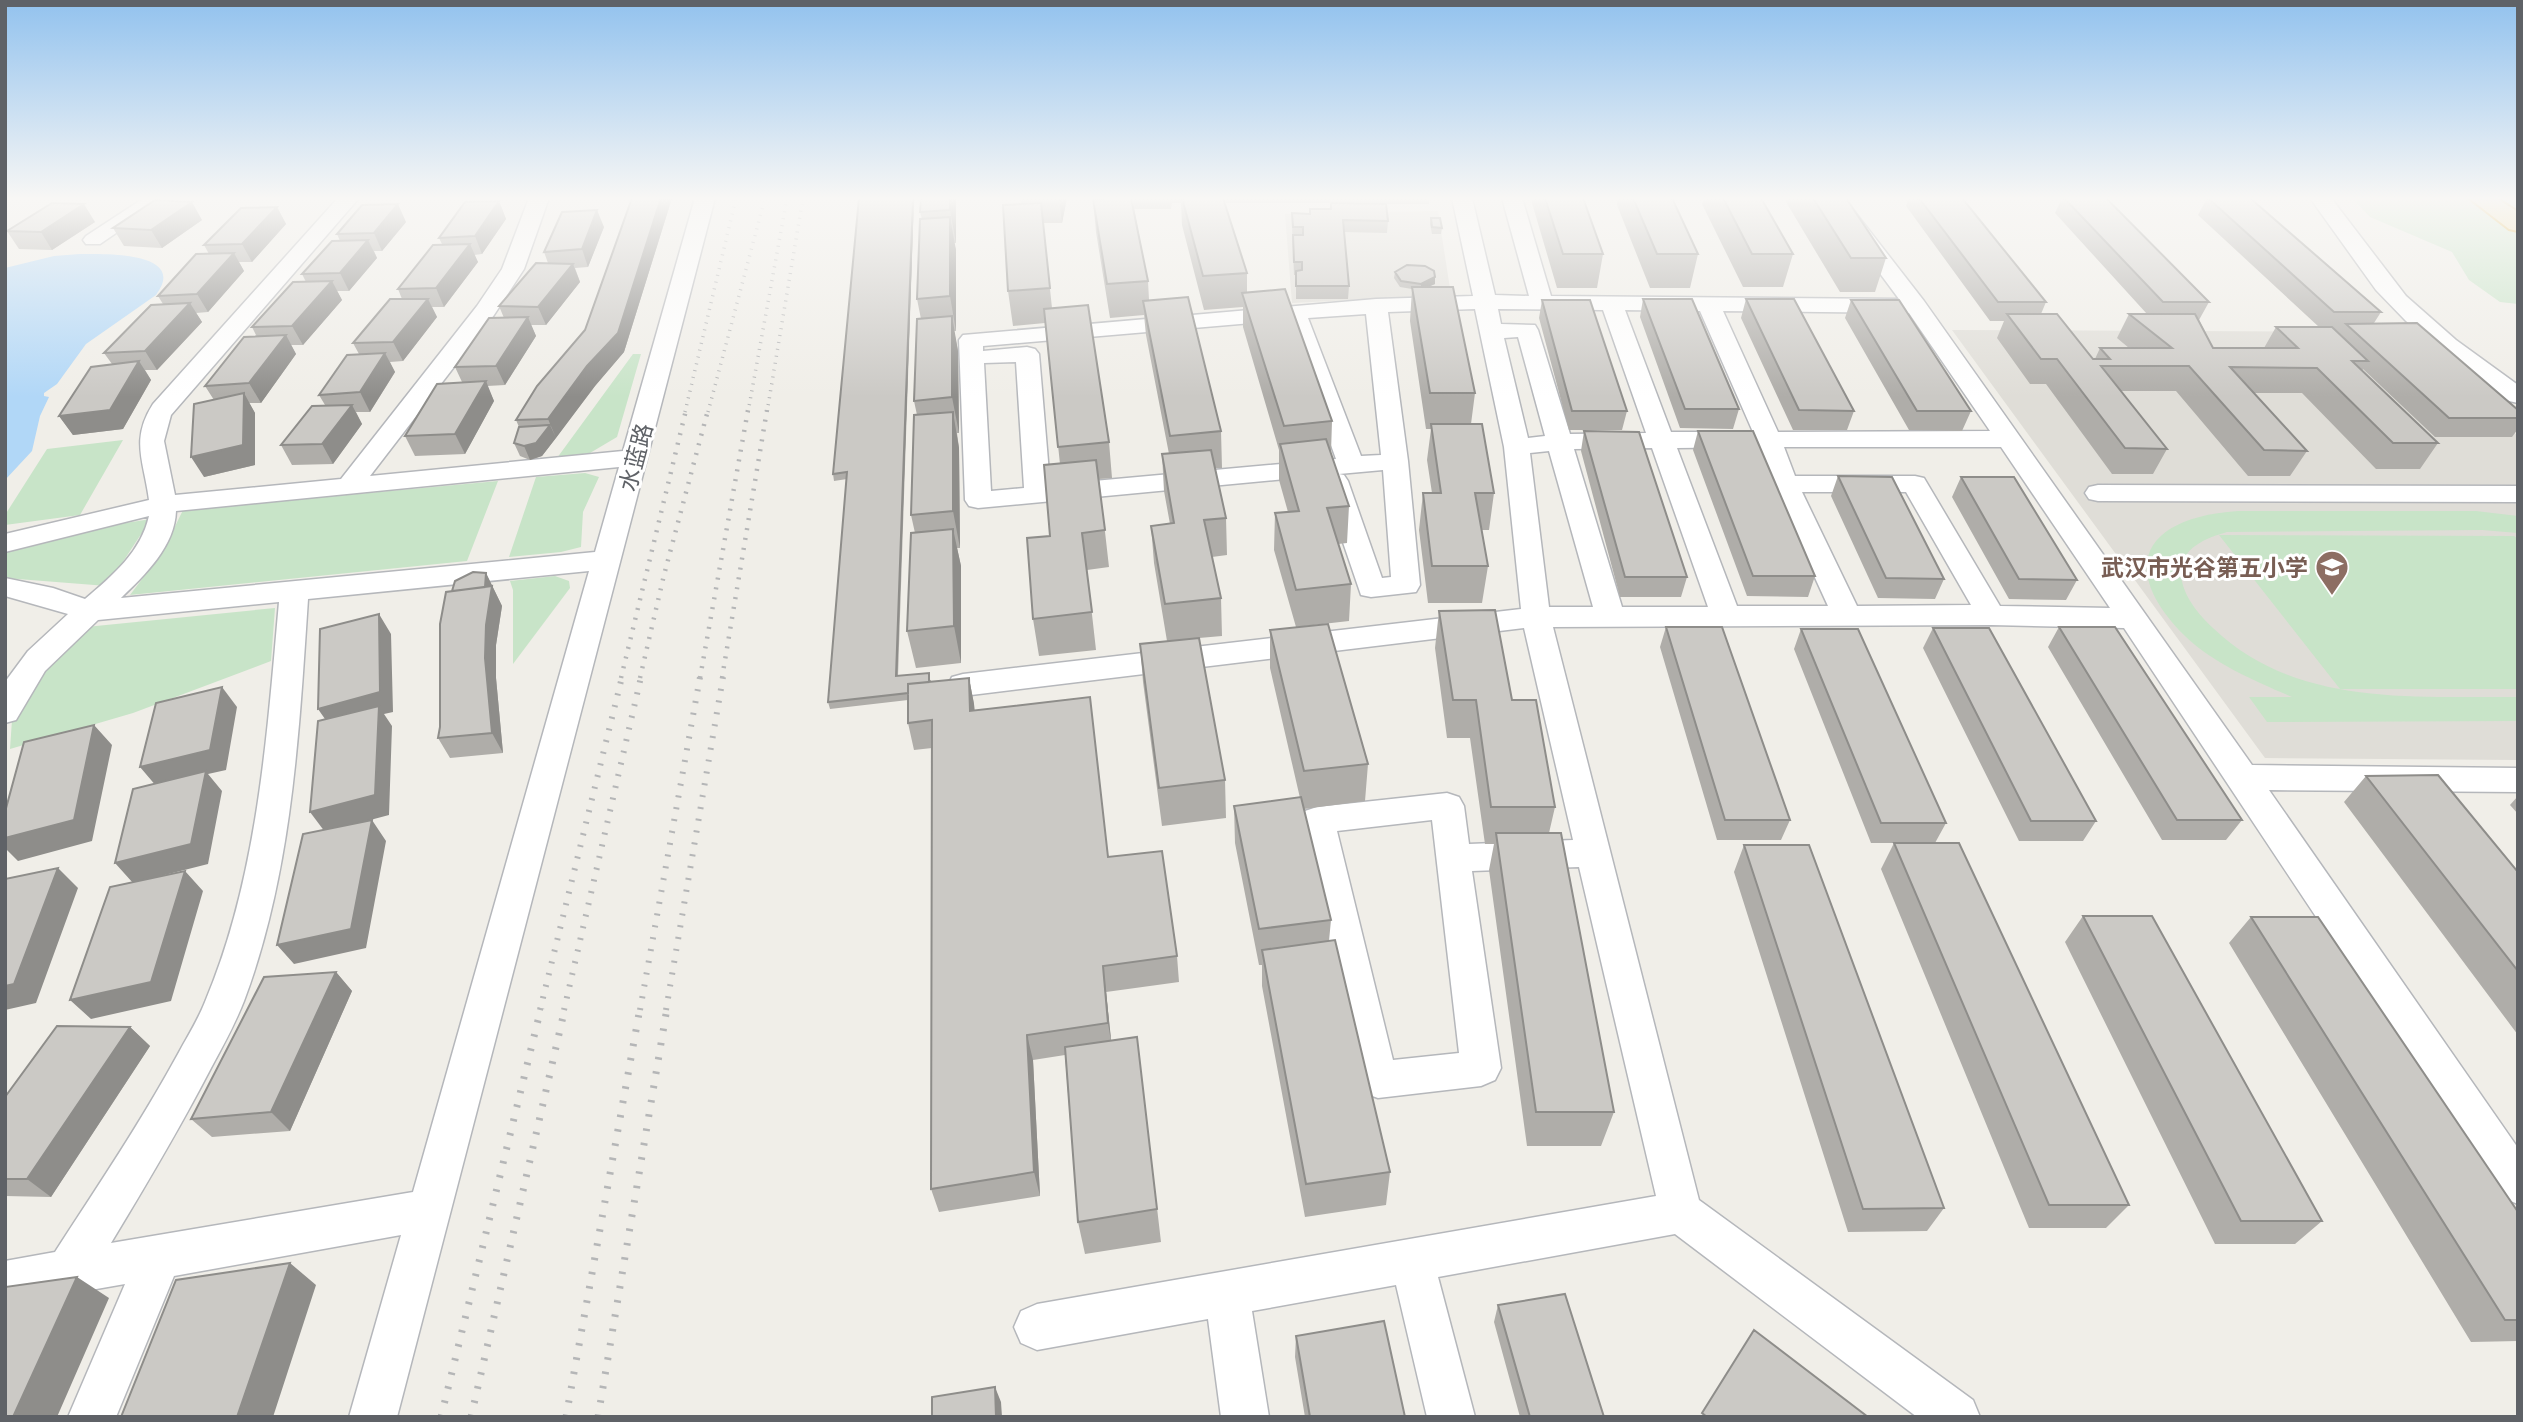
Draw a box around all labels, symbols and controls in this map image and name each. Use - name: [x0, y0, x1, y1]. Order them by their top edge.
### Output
- street label: 水蓝路: [613, 420, 657, 494]
- school or university icon: 武汉市光谷第五小学: [2313, 548, 2351, 597]
- place label: 武汉市光谷第五小学: [2101, 553, 2308, 581]

